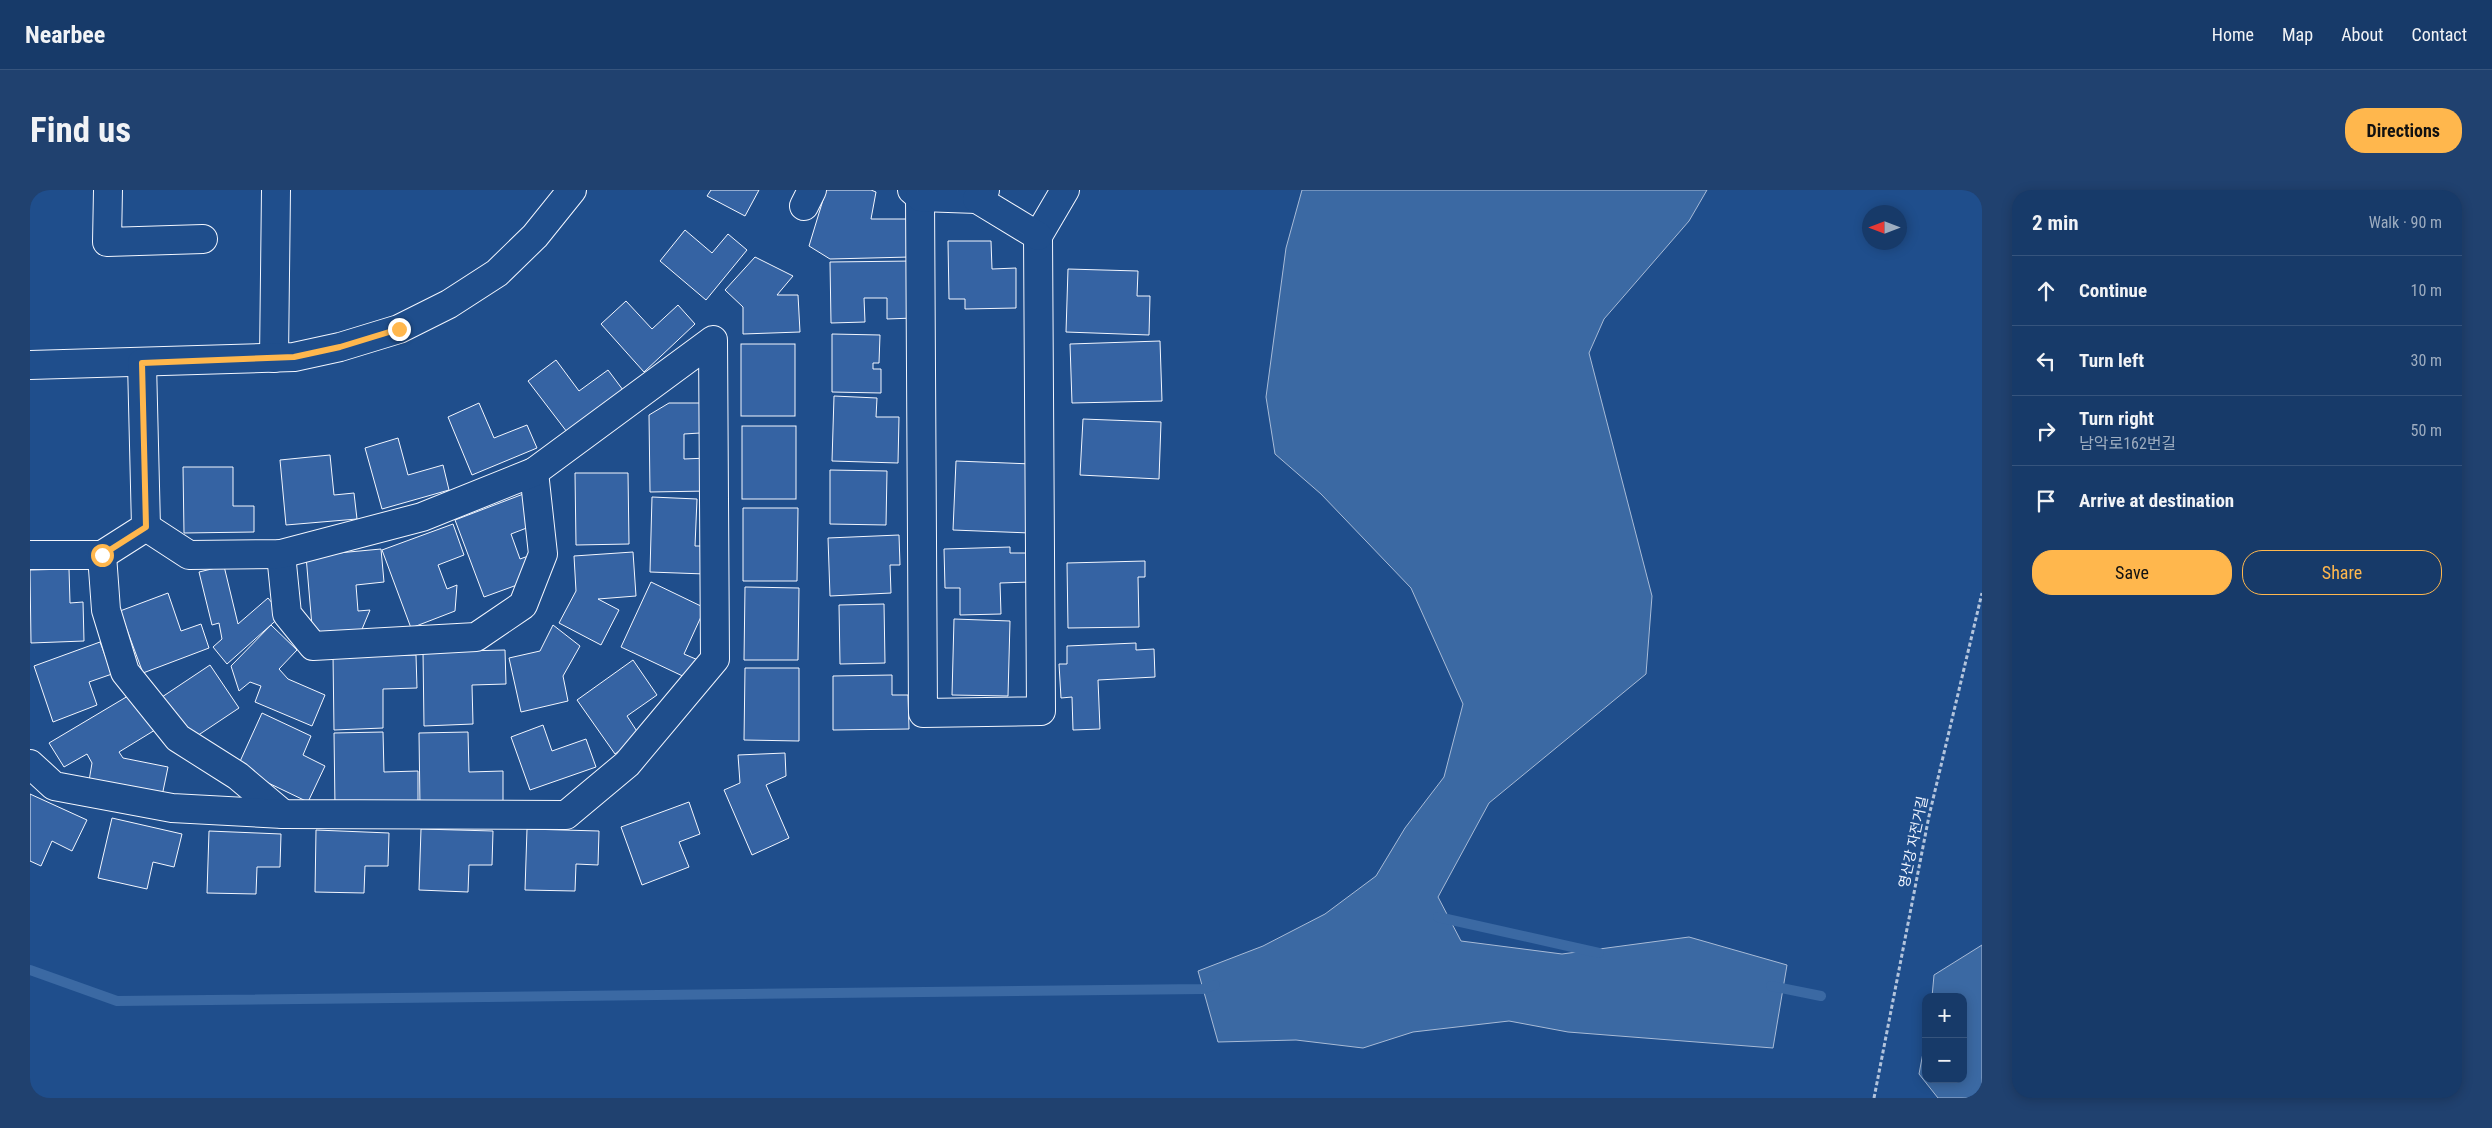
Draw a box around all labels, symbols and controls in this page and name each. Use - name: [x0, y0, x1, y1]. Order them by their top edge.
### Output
- text: Nearbee: [25, 21, 105, 49]
- text: Home: [2212, 24, 2254, 45]
- text: Map: [2282, 24, 2313, 45]
- text: About: [2341, 24, 2383, 45]
- text: Contact: [2411, 24, 2467, 45]
- button: Directions: [2345, 108, 2462, 153]
- text: Find us: [30, 110, 131, 151]
- north arrow: [1862, 205, 1907, 250]
- text: 2 min: [2032, 211, 2079, 235]
- text: Walk · 90 m: [2369, 213, 2442, 232]
- icon: ahead: [2032, 277, 2060, 305]
- text: Continue: [2079, 279, 2147, 302]
- text: 10 m: [2410, 281, 2442, 300]
- route end: [388, 318, 411, 341]
- icon: left: [2032, 347, 2060, 375]
- text: Turn left: [2079, 349, 2144, 372]
- text: 30 m: [2410, 351, 2442, 370]
- text: Turn right: [2079, 407, 2154, 430]
- icon: right: [2032, 417, 2060, 445]
- text: 50 m: [2410, 421, 2442, 440]
- text: 남악로162번길: [2079, 434, 2176, 453]
- icon: arrive: [2032, 487, 2060, 515]
- text: Arrive at destination: [2079, 489, 2234, 512]
- route start: [91, 544, 114, 567]
- button: Save: [2032, 550, 2232, 595]
- button: Share: [2242, 550, 2442, 595]
- street label: 영산강 자전거길: [1895, 795, 1931, 889]
- map controls: [1922, 993, 1967, 1083]
- button: +: [1922, 993, 1967, 1038]
- button: −: [1922, 1038, 1967, 1083]

